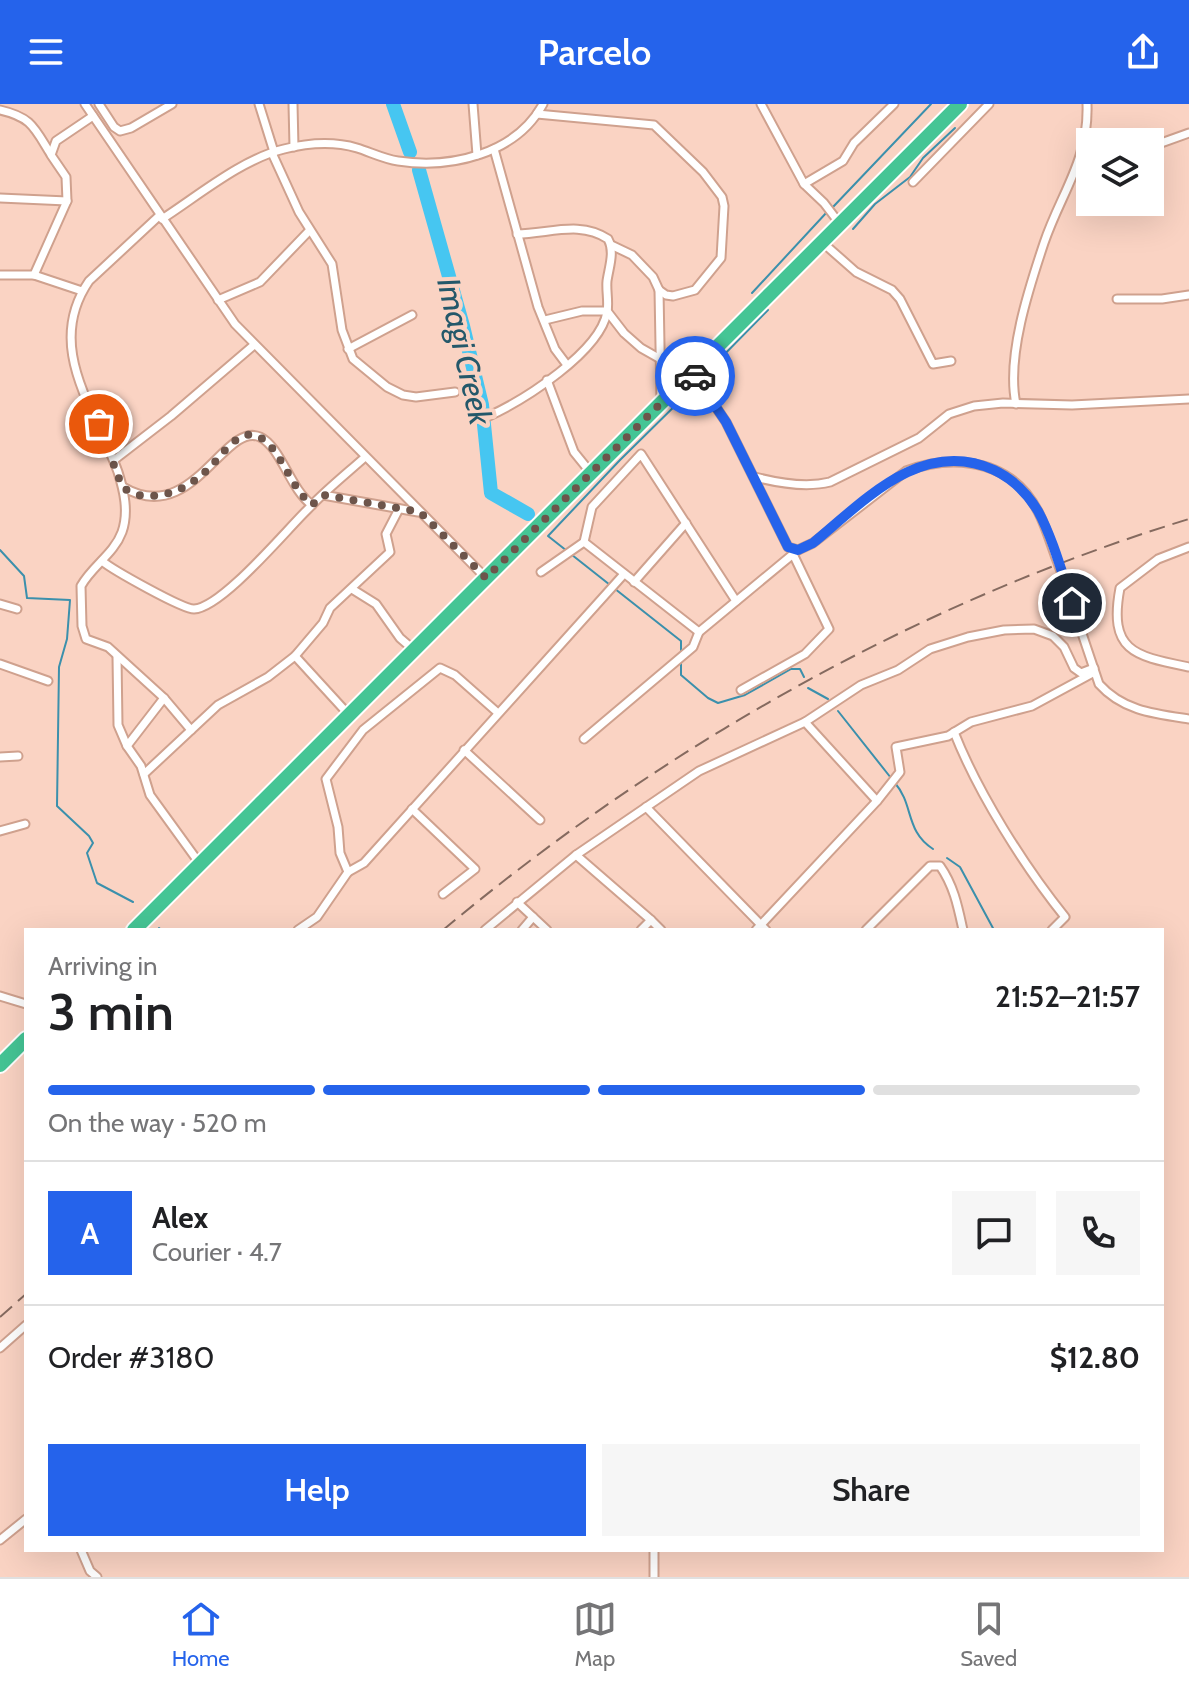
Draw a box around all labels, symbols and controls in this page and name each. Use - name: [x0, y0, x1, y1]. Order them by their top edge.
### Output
- icon: menu: [24, 30, 68, 74]
- text: Parcelo: [538, 30, 651, 74]
- icon: share: [1121, 30, 1165, 74]
- map controls: [1076, 128, 1164, 216]
- button: layers: [1076, 128, 1164, 216]
- water label: Imagi Creek: [429, 274, 501, 430]
- courier: [655, 336, 735, 416]
- icon: car: [673, 354, 717, 398]
- pin: [65, 390, 133, 458]
- icon: bag: [77, 402, 121, 446]
- pin: [1038, 569, 1106, 637]
- icon: home: [1050, 581, 1094, 625]
- text: Arriving in: [48, 950, 158, 982]
- text: 21:52–21:57: [995, 978, 1140, 1015]
- text: 3 min: [48, 980, 174, 1043]
- text: On the way · 520 m: [48, 1107, 266, 1139]
- button: chat: [952, 1191, 1036, 1275]
- button: phone: [1056, 1191, 1140, 1275]
- text: Alex: [152, 1199, 208, 1236]
- text: A: [81, 1215, 99, 1252]
- text: Courier · 4.7: [152, 1236, 282, 1268]
- text: Order #3180: [48, 1339, 214, 1376]
- text: $12.80: [1050, 1339, 1140, 1376]
- button: Help: [48, 1444, 586, 1536]
- button: Share: [602, 1444, 1140, 1536]
- tab: Home: [172, 1597, 230, 1672]
- tab: Map: [573, 1597, 617, 1672]
- tab: Saved: [960, 1597, 1017, 1672]

